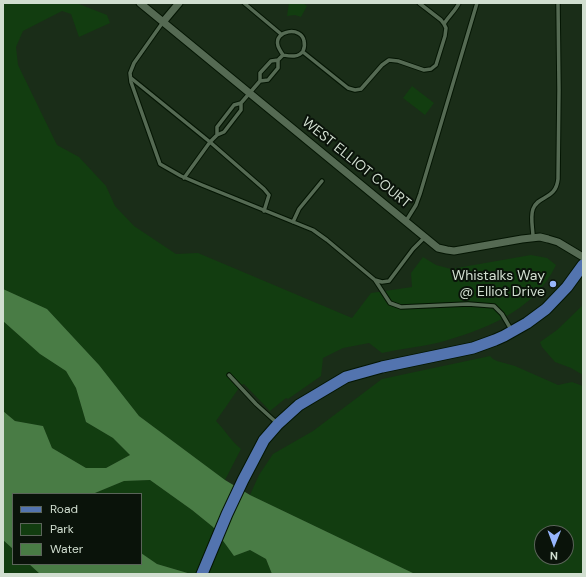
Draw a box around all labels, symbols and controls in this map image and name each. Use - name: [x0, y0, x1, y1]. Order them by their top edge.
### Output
- street label: WEST ELLIOT COURT: [298, 114, 414, 212]
- place label: Whistalks Way @ Elliot Drive: [452, 268, 545, 300]
- marker: Whistalks Way @ Elliot Drive: [548, 279, 558, 289]
- legend: [12, 493, 142, 565]
- text: Road: [50, 501, 78, 517]
- text: Park: [50, 521, 74, 537]
- north arrow: [534, 525, 574, 565]
- text: Water: [50, 541, 83, 557]
- text: N: [550, 549, 558, 563]

